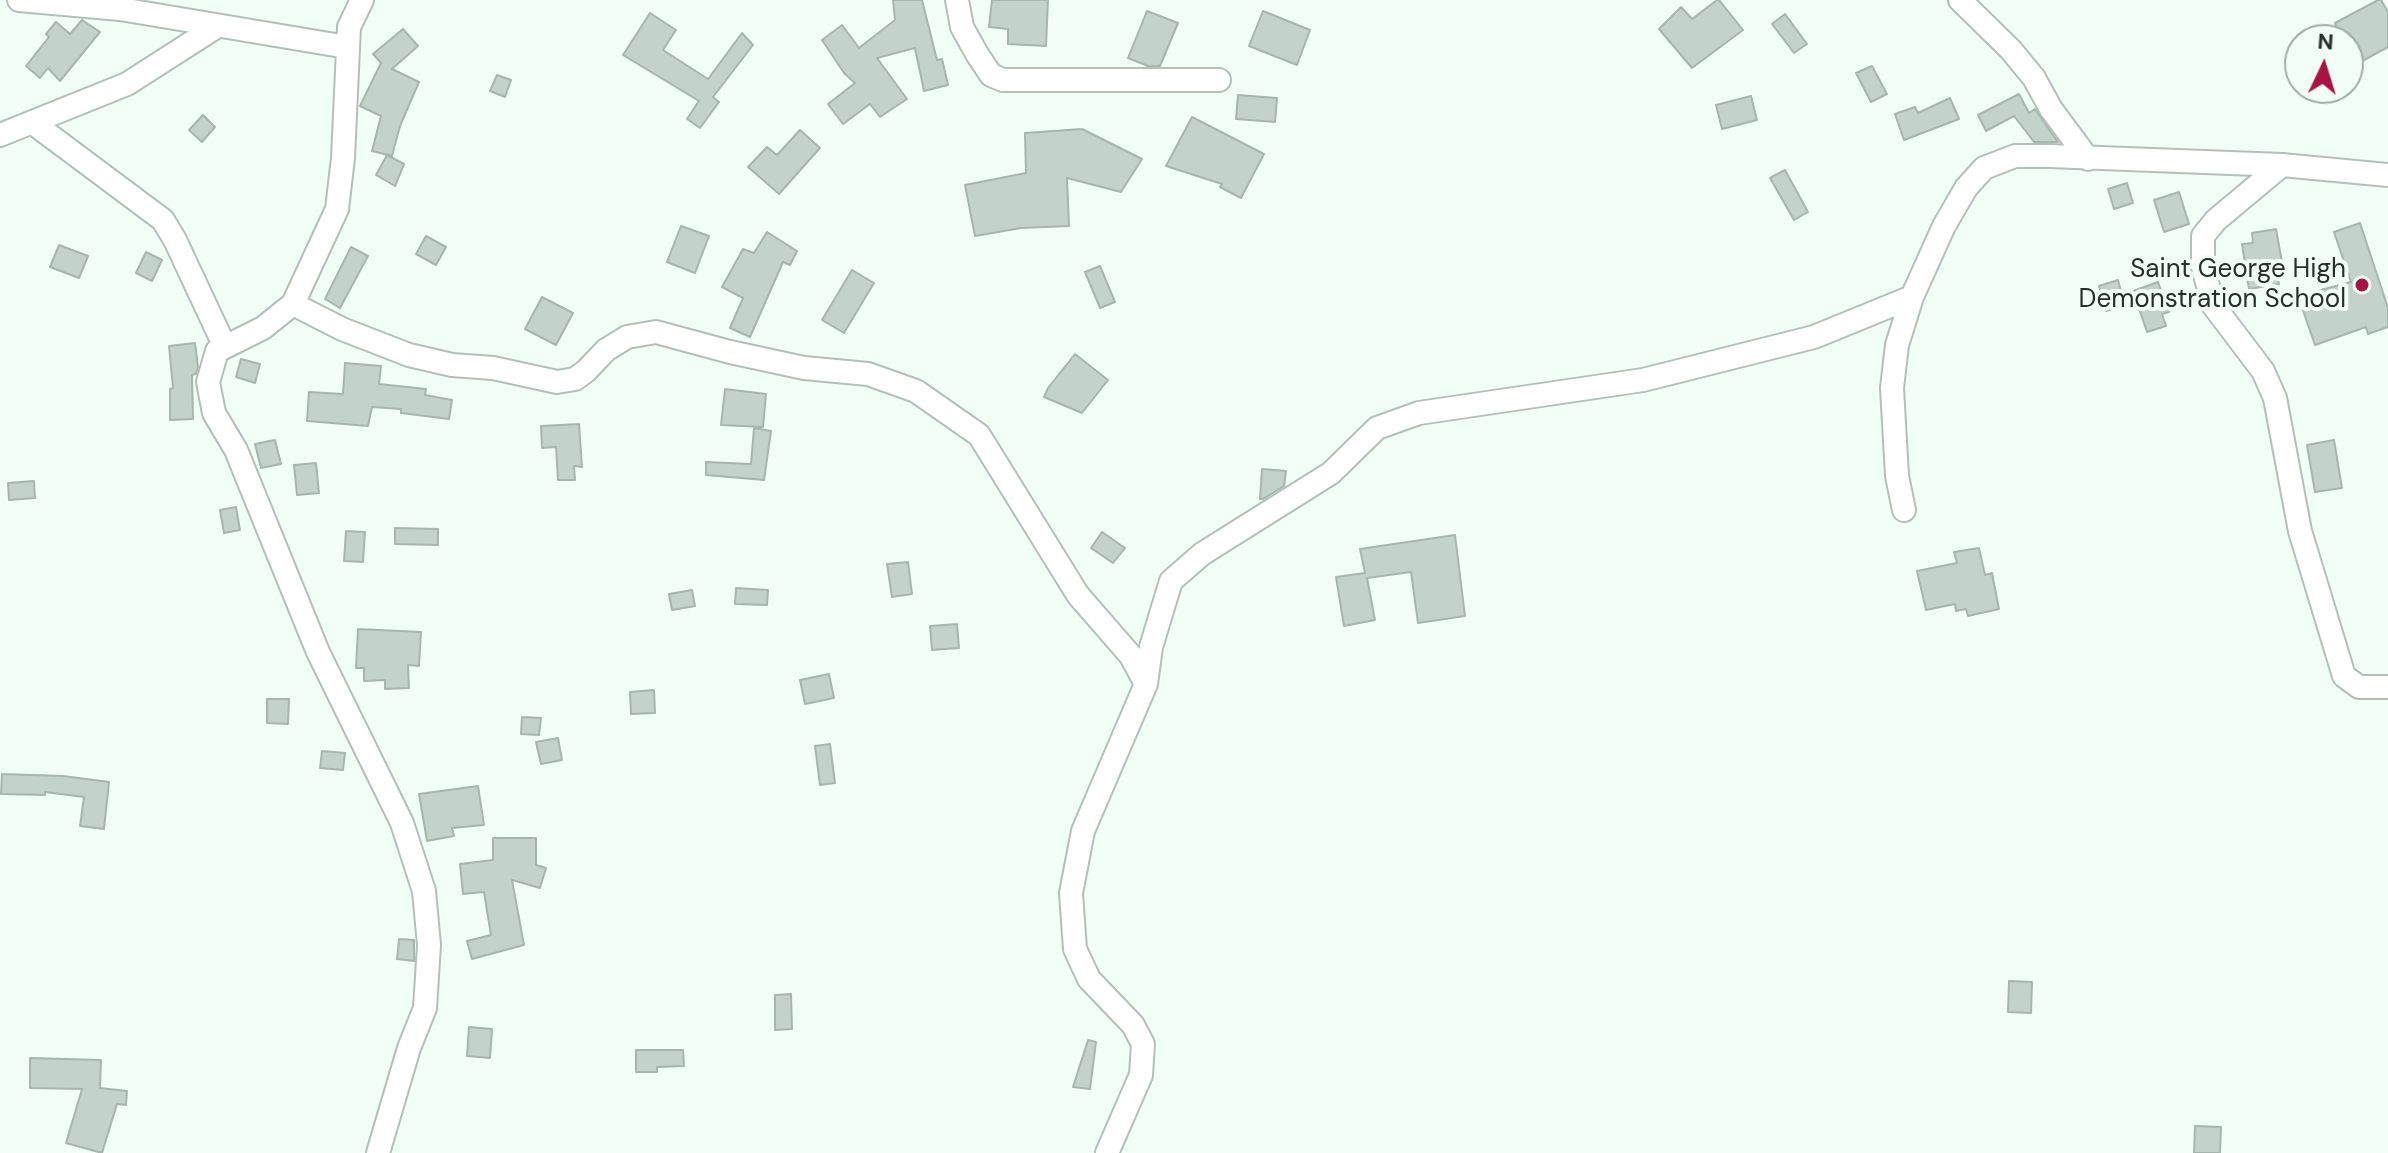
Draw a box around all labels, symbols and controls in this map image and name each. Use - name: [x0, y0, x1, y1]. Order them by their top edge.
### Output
- north arrow: [2284, 24, 2364, 104]
- text: N: [2317, 27, 2335, 57]
- place label: Saint George High Demonstration School: [2079, 254, 2346, 316]
- marker: Saint George High Demonstration School: [2353, 276, 2371, 294]

